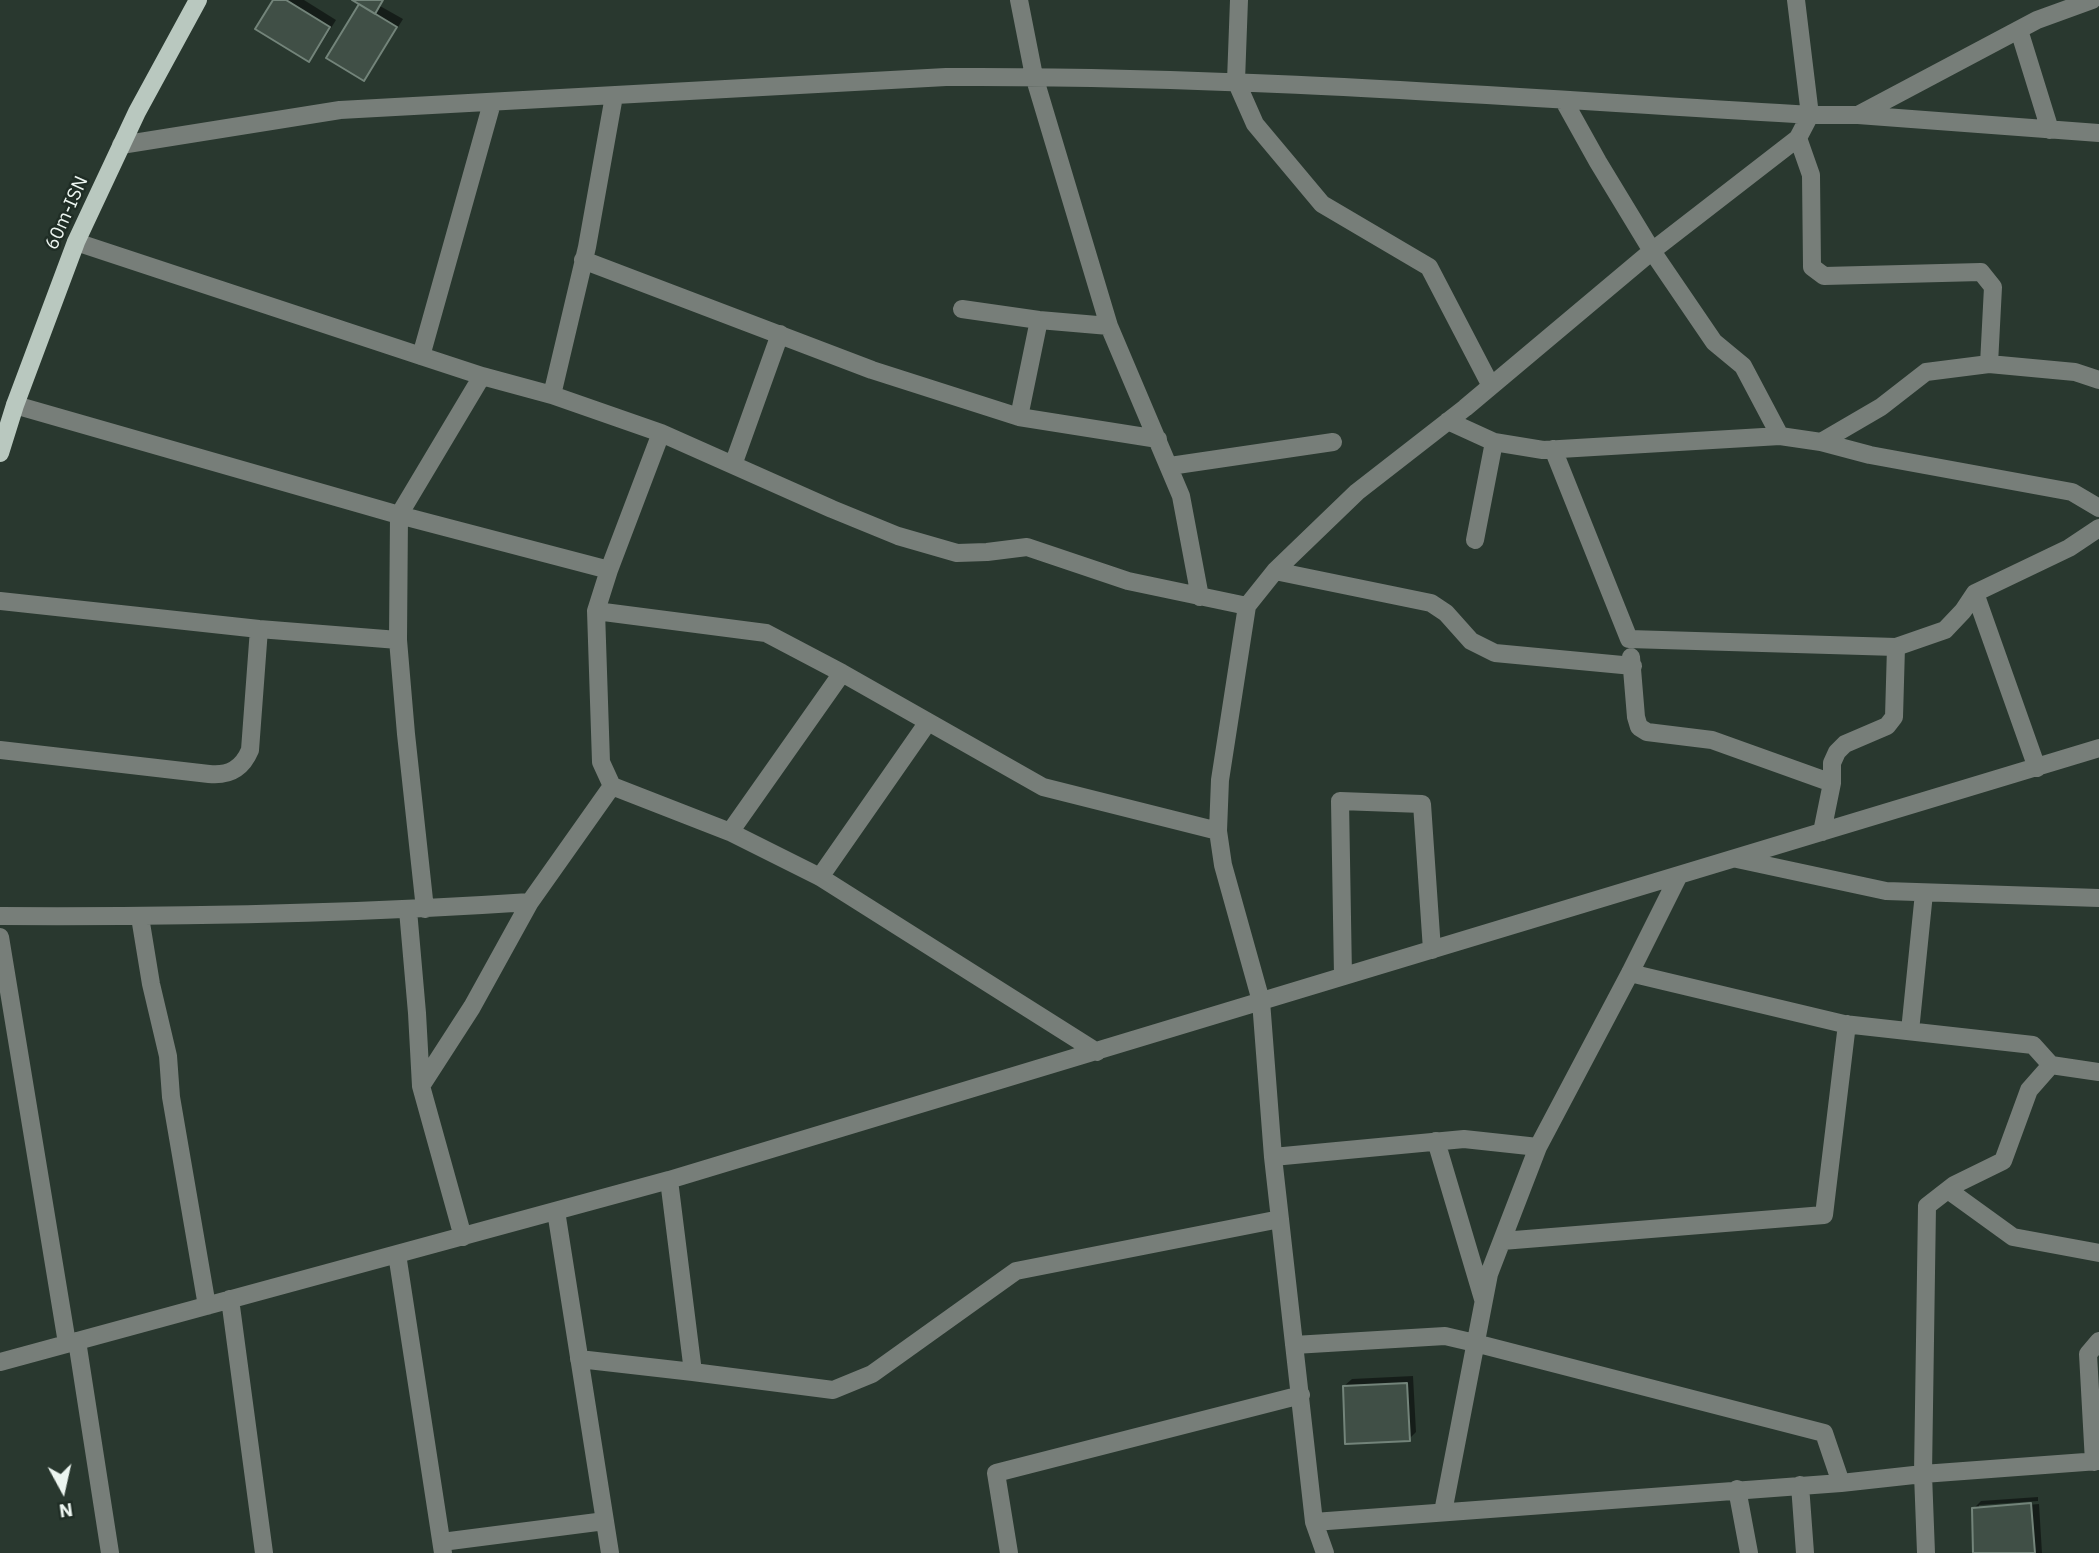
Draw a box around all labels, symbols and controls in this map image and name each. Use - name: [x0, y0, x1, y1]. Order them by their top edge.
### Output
- street label: 60m-ISN: [41, 173, 93, 253]
- north arrow: [28, 1455, 98, 1525]
- text: N: [57, 1498, 74, 1524]

